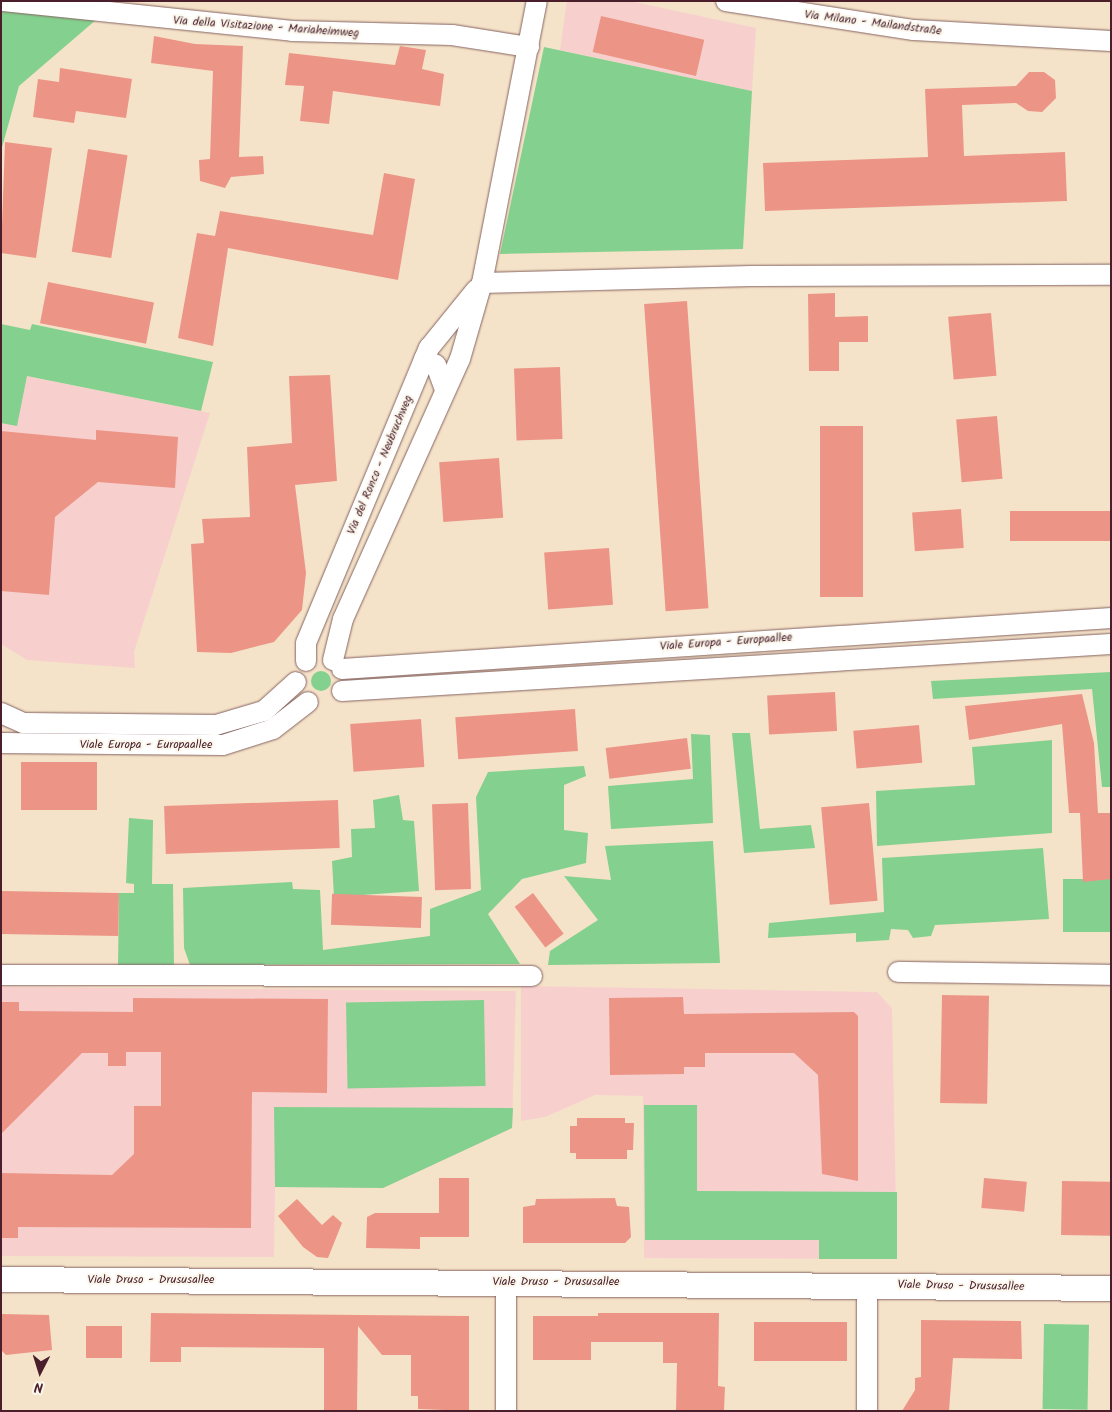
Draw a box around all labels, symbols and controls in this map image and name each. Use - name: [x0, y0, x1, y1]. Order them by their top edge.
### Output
- street label: Via Milano - Mailandstraße: [804, 7, 942, 39]
- street label: Via della Visitazione - Mariaheimweg: [173, 13, 359, 41]
- street label: Via del Ronco - Neubruchweg: [344, 393, 416, 537]
- street label: Viale Europa - Europaallee: [659, 630, 793, 654]
- street label: Viale Europa - Europaallee: [80, 738, 212, 752]
- street label: Viale Druso - Drususallee: [88, 1273, 214, 1287]
- street label: Viale Druso - Drususallee: [493, 1275, 619, 1289]
- street label: Viale Druso - Drususallee: [897, 1278, 1025, 1294]
- north arrow: [15, 1347, 65, 1397]
- text: N: [33, 1376, 44, 1398]

